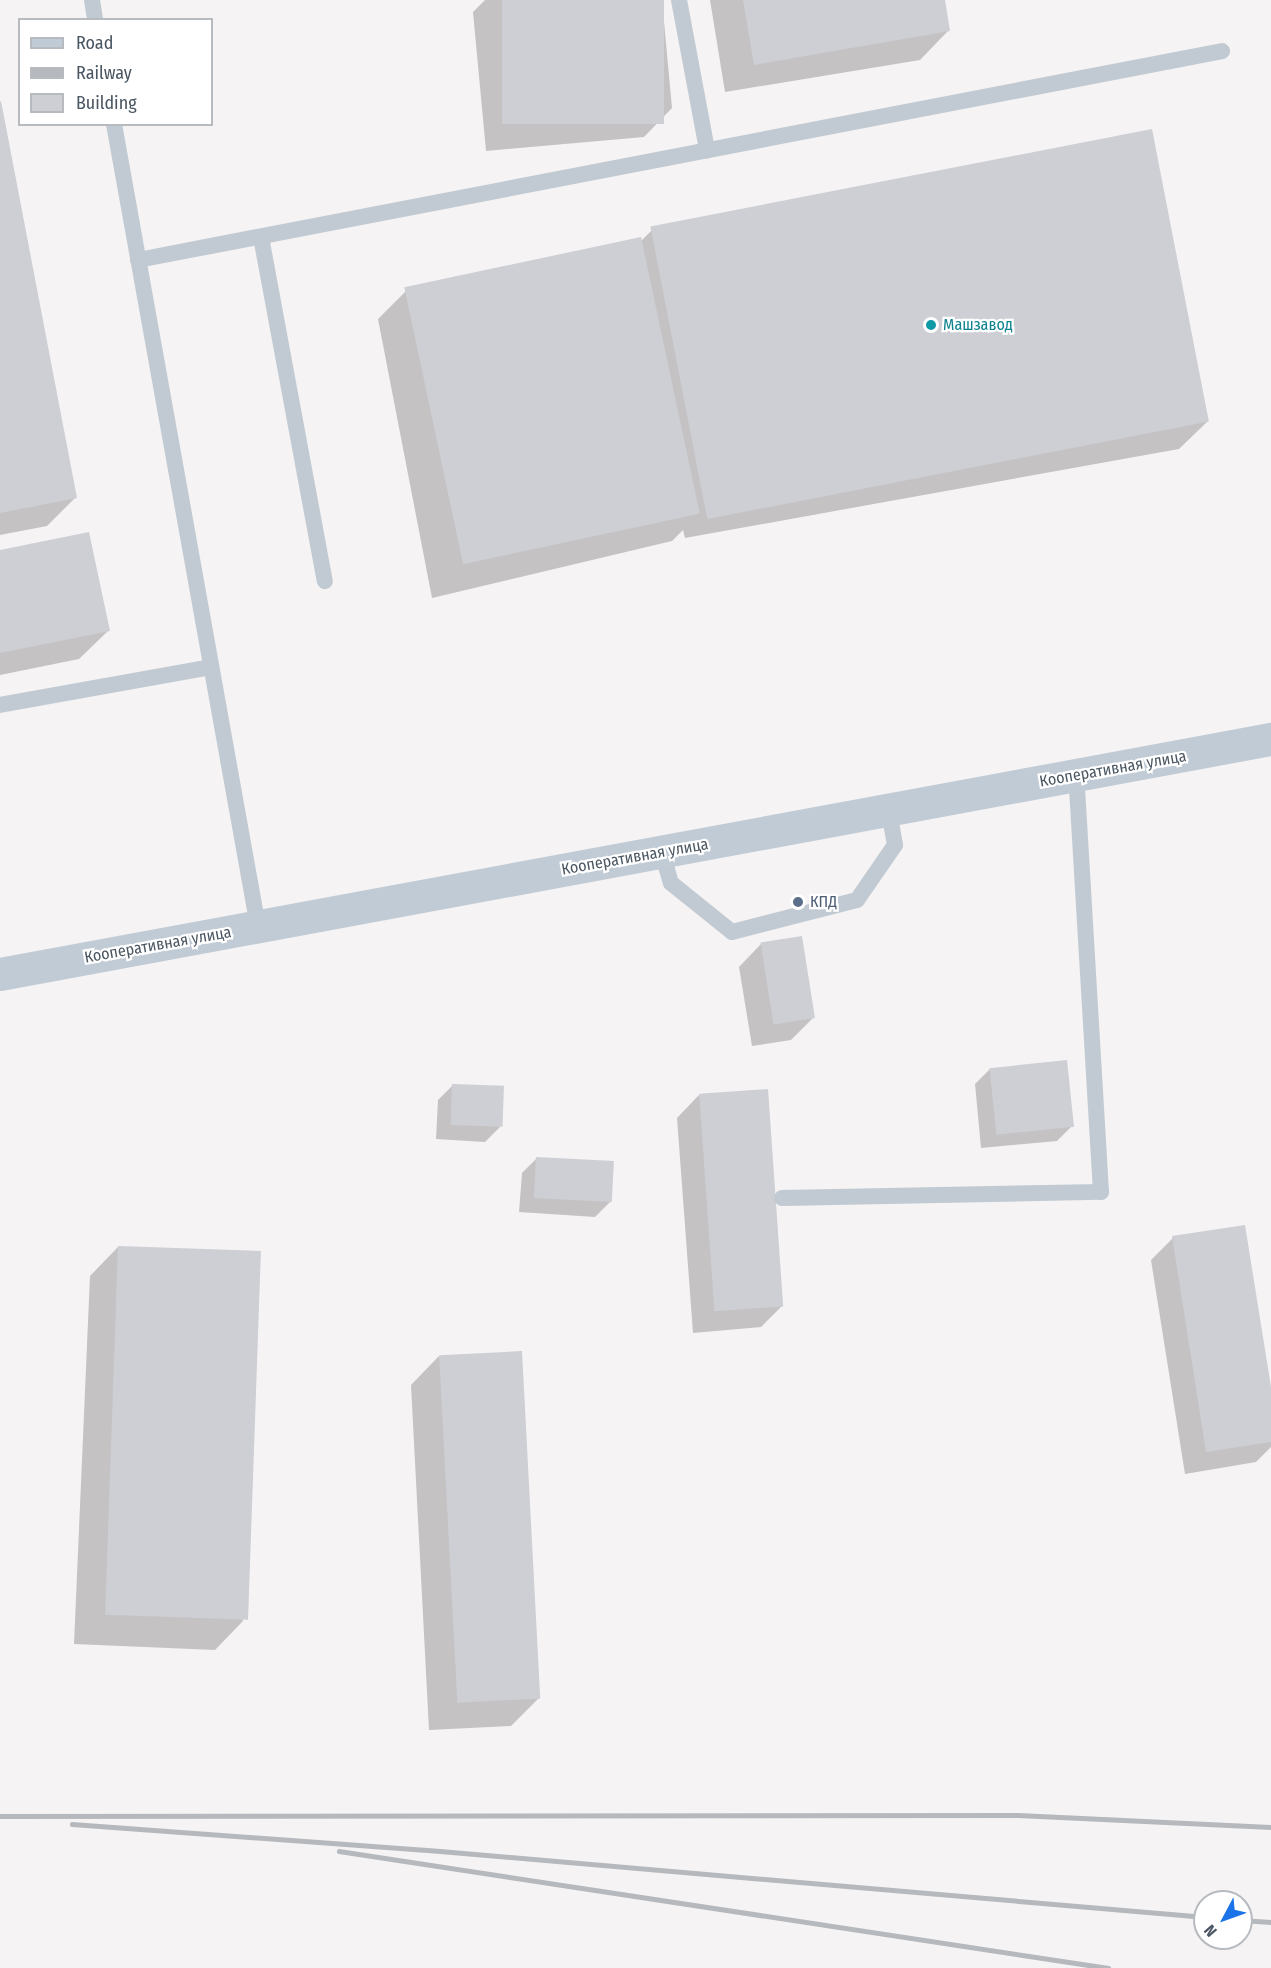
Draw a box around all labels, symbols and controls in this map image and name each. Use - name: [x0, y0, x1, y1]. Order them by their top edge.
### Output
- legend: [18, 18, 213, 126]
- text: Road: [76, 32, 113, 54]
- text: Railway: [76, 62, 132, 84]
- text: Building: [76, 92, 137, 114]
- place label: Машзавод: [943, 315, 1013, 335]
- marker: Машзавод: [924, 318, 938, 332]
- street label: Кооперативная улица: [1038, 747, 1188, 791]
- street label: Кооперативная улица: [560, 835, 710, 879]
- place label: КПД: [810, 892, 837, 912]
- marker: КПД: [791, 895, 805, 909]
- street label: Кооперативная улица: [83, 923, 233, 967]
- north arrow: [1193, 1890, 1253, 1950]
- text: N: [1200, 1921, 1221, 1941]

